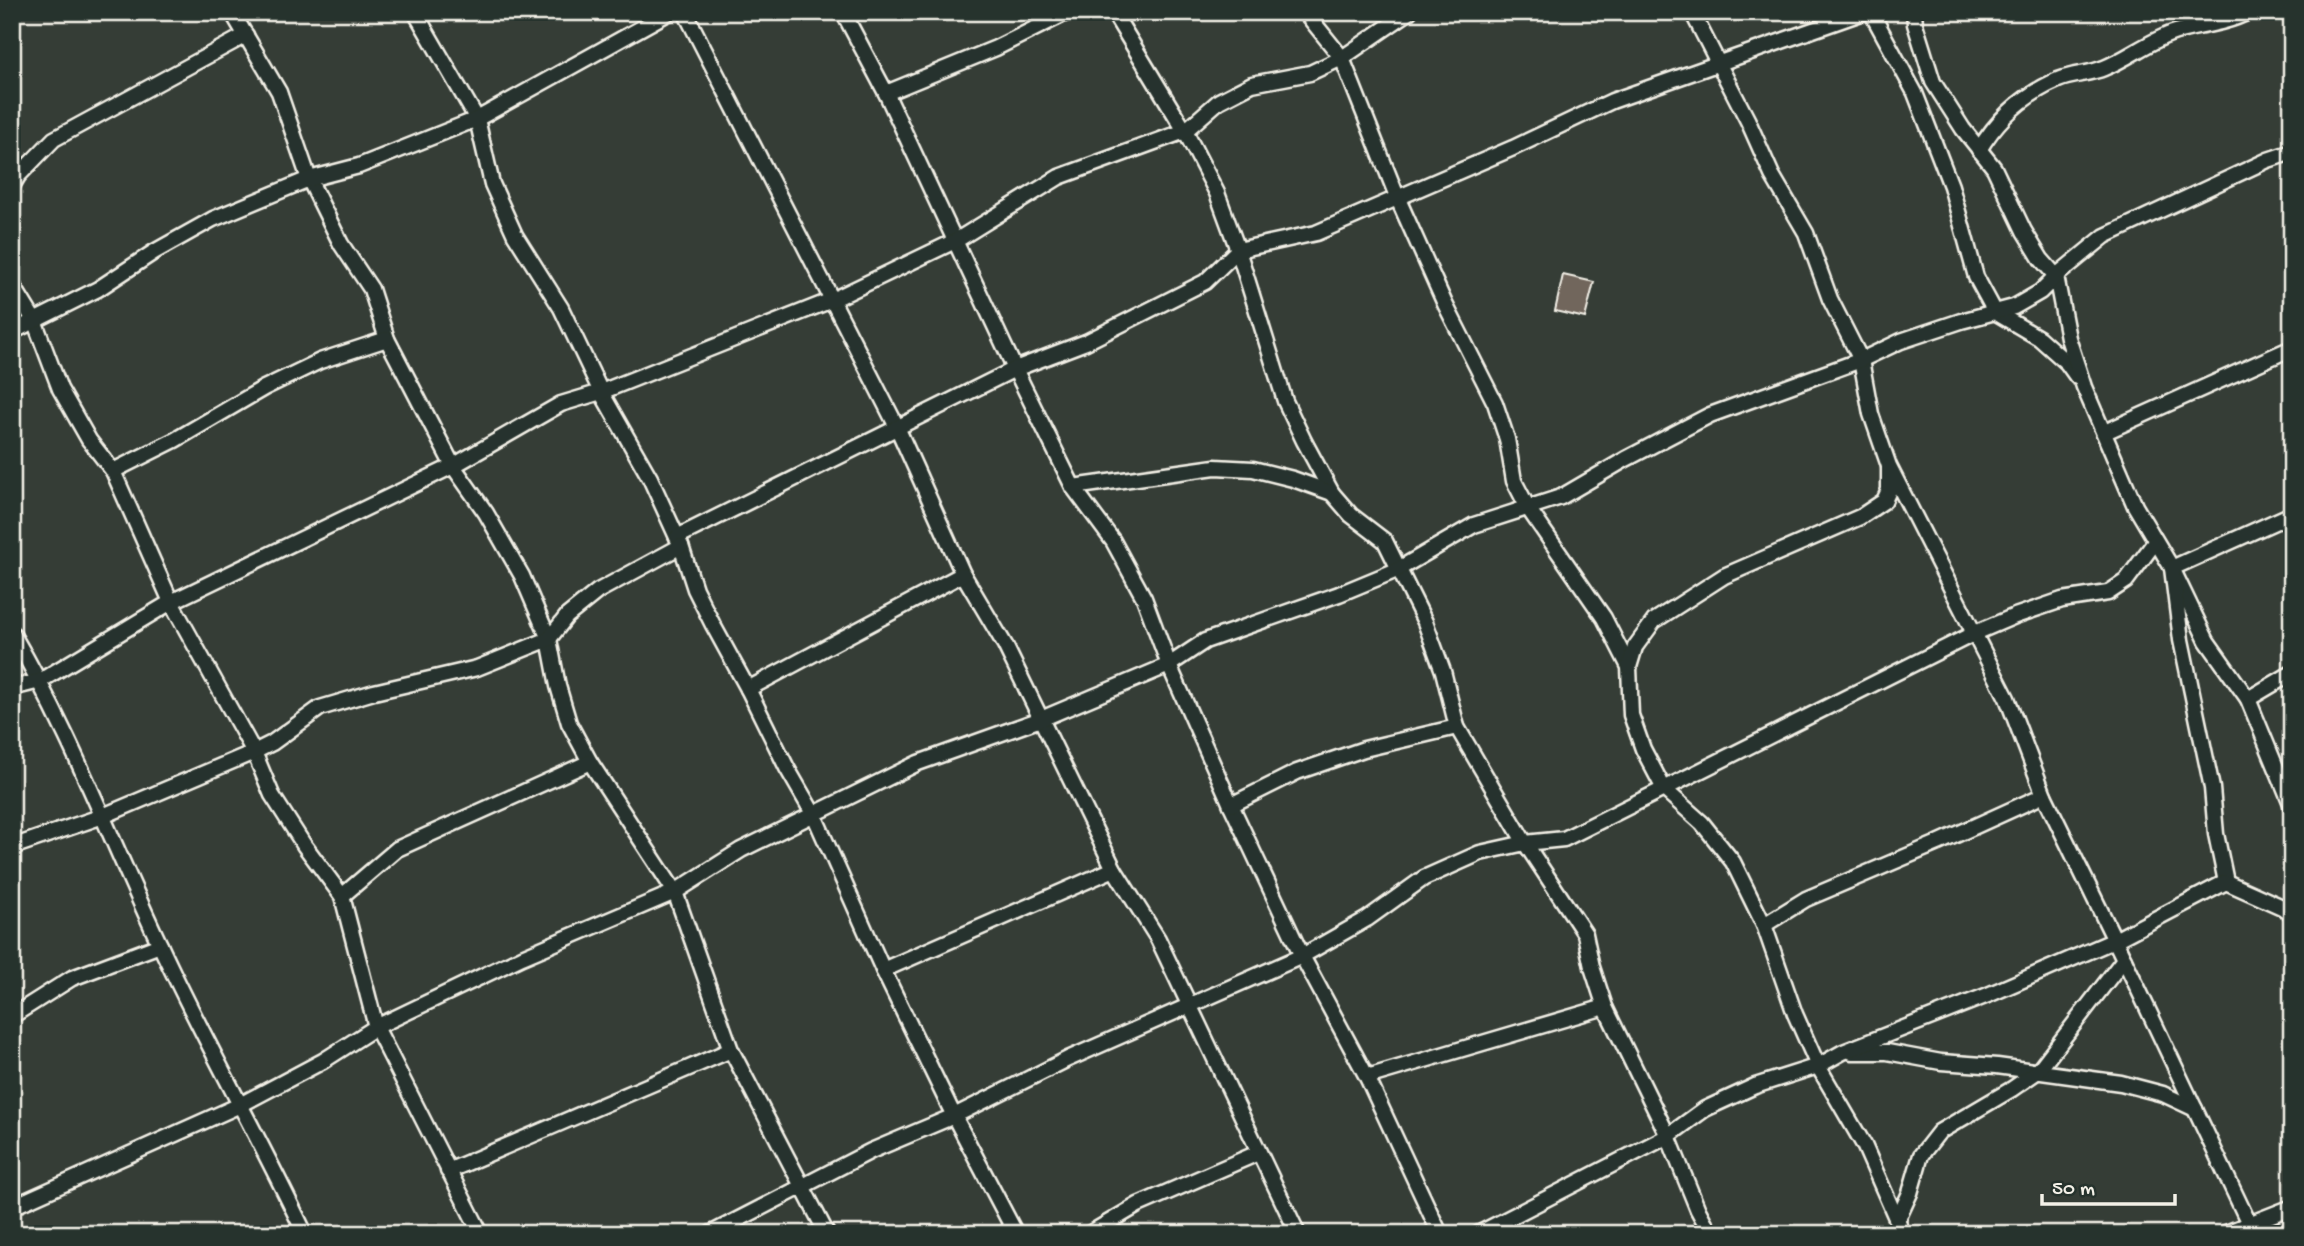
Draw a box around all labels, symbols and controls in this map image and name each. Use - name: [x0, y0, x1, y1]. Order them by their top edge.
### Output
- scale bar: [2042, 1162, 2174, 1206]
- text: 50 m: [2052, 1178, 2095, 1203]

